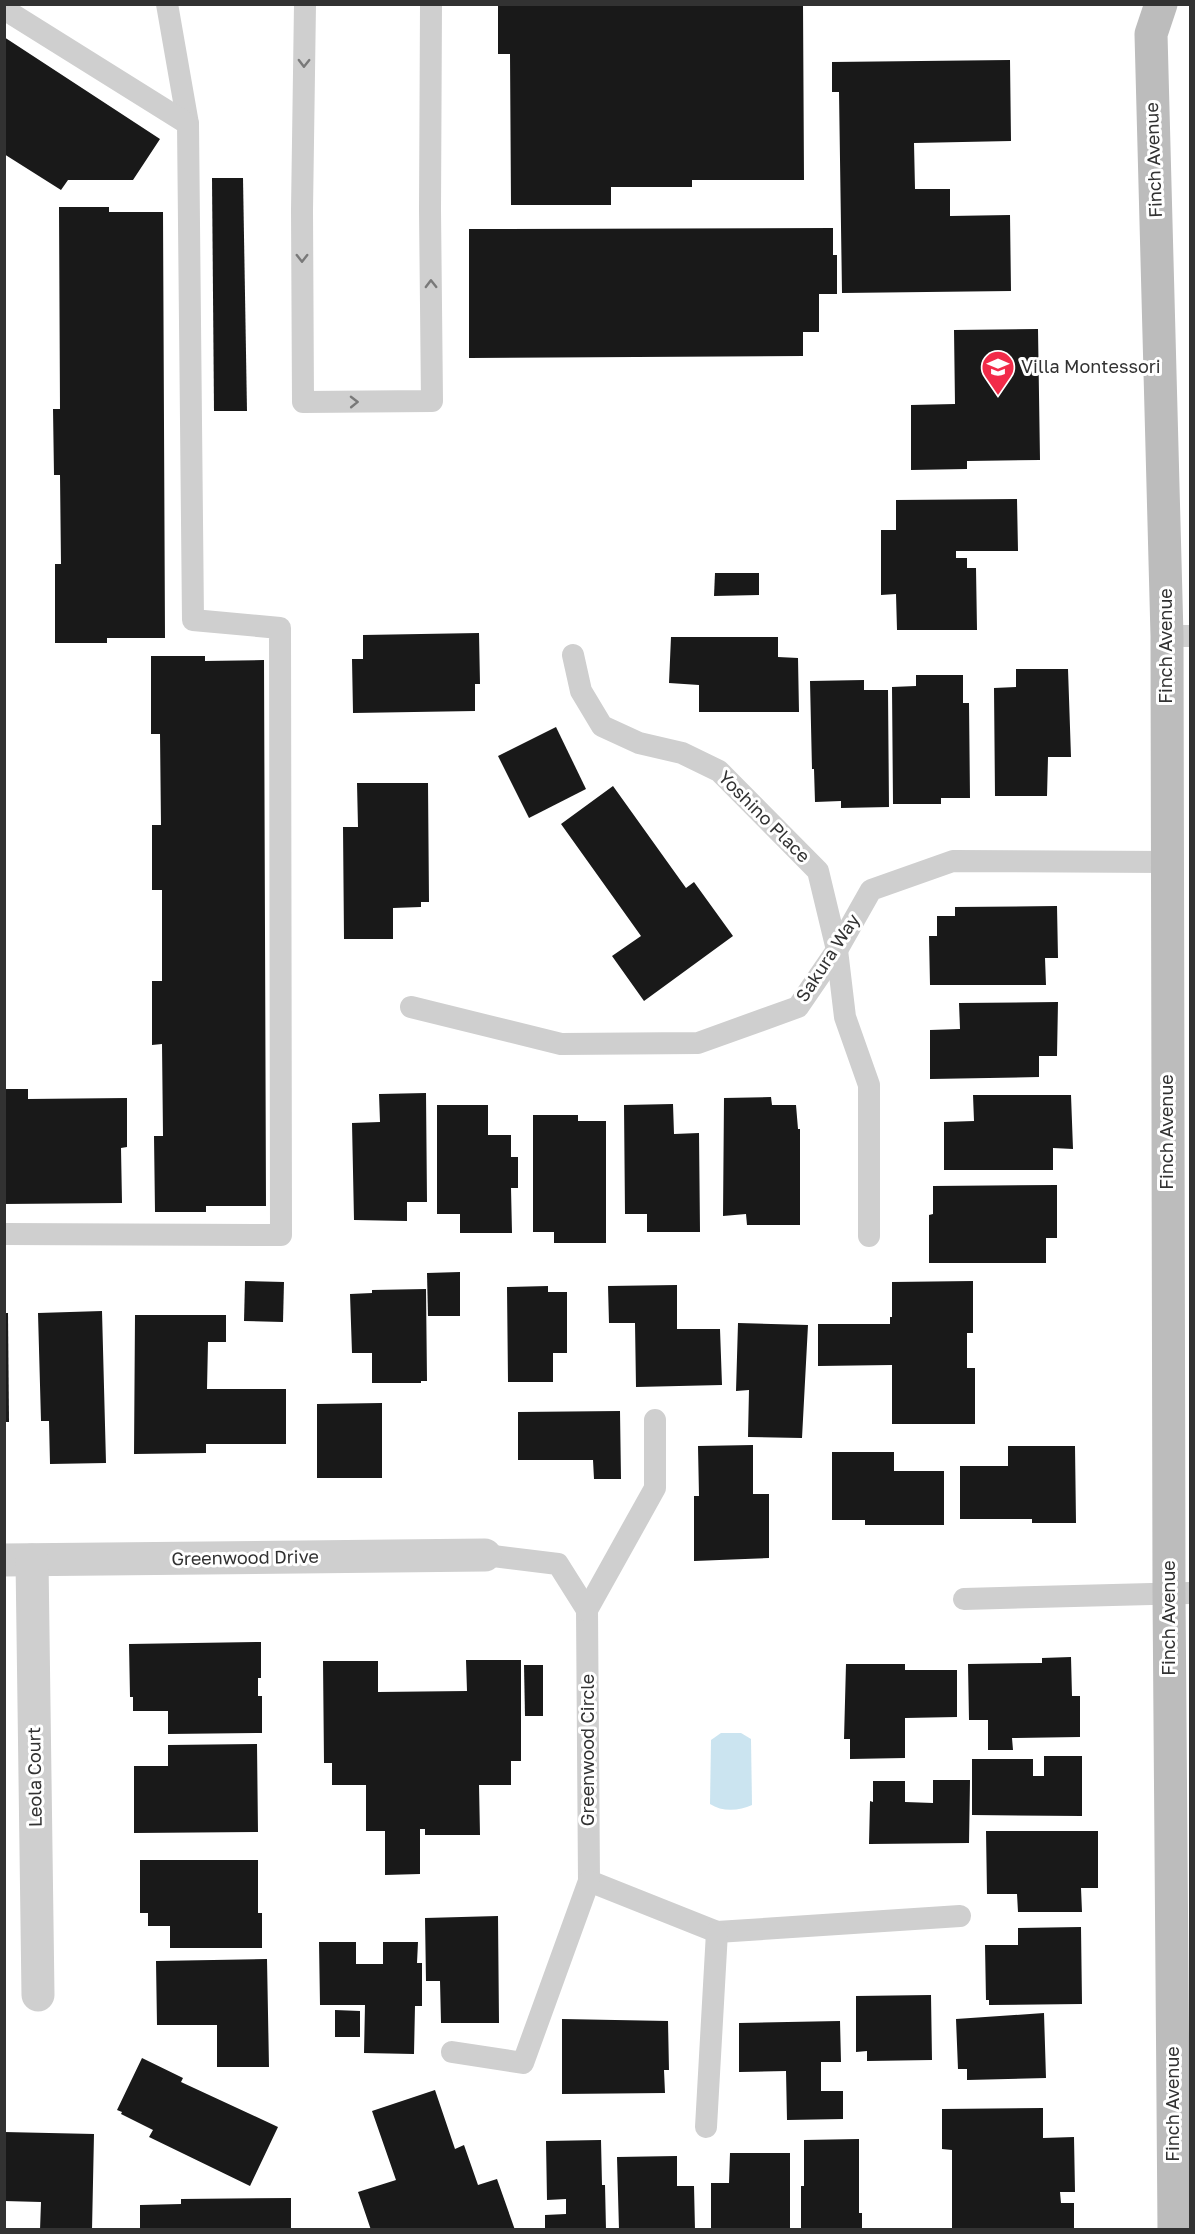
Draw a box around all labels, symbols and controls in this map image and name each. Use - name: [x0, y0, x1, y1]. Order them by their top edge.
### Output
- one-way arrow: [298, 58, 310, 67]
- street label: Finch Avenue: [1140, 102, 1166, 218]
- one-way arrow: [296, 253, 309, 262]
- one-way arrow: [425, 280, 437, 289]
- school or university icon: Villa Montessori: [980, 349, 1016, 396]
- place label: Villa Montessori: [1021, 355, 1161, 377]
- one-way arrow: [350, 396, 359, 408]
- street label: Finch Avenue: [1154, 588, 1176, 704]
- street label: Yoshino Place: [714, 766, 815, 867]
- street label: Sakura Way: [791, 909, 864, 1006]
- street label: Finch Avenue: [1155, 1074, 1177, 1190]
- street label: Greenwood Drive: [171, 1545, 319, 1569]
- street label: Finch Avenue: [1157, 1560, 1179, 1676]
- street label: Greenwood Circle: [576, 1674, 598, 1826]
- street label: Leola Court: [22, 1727, 46, 1827]
- street label: Finch Avenue: [1161, 2046, 1183, 2162]

